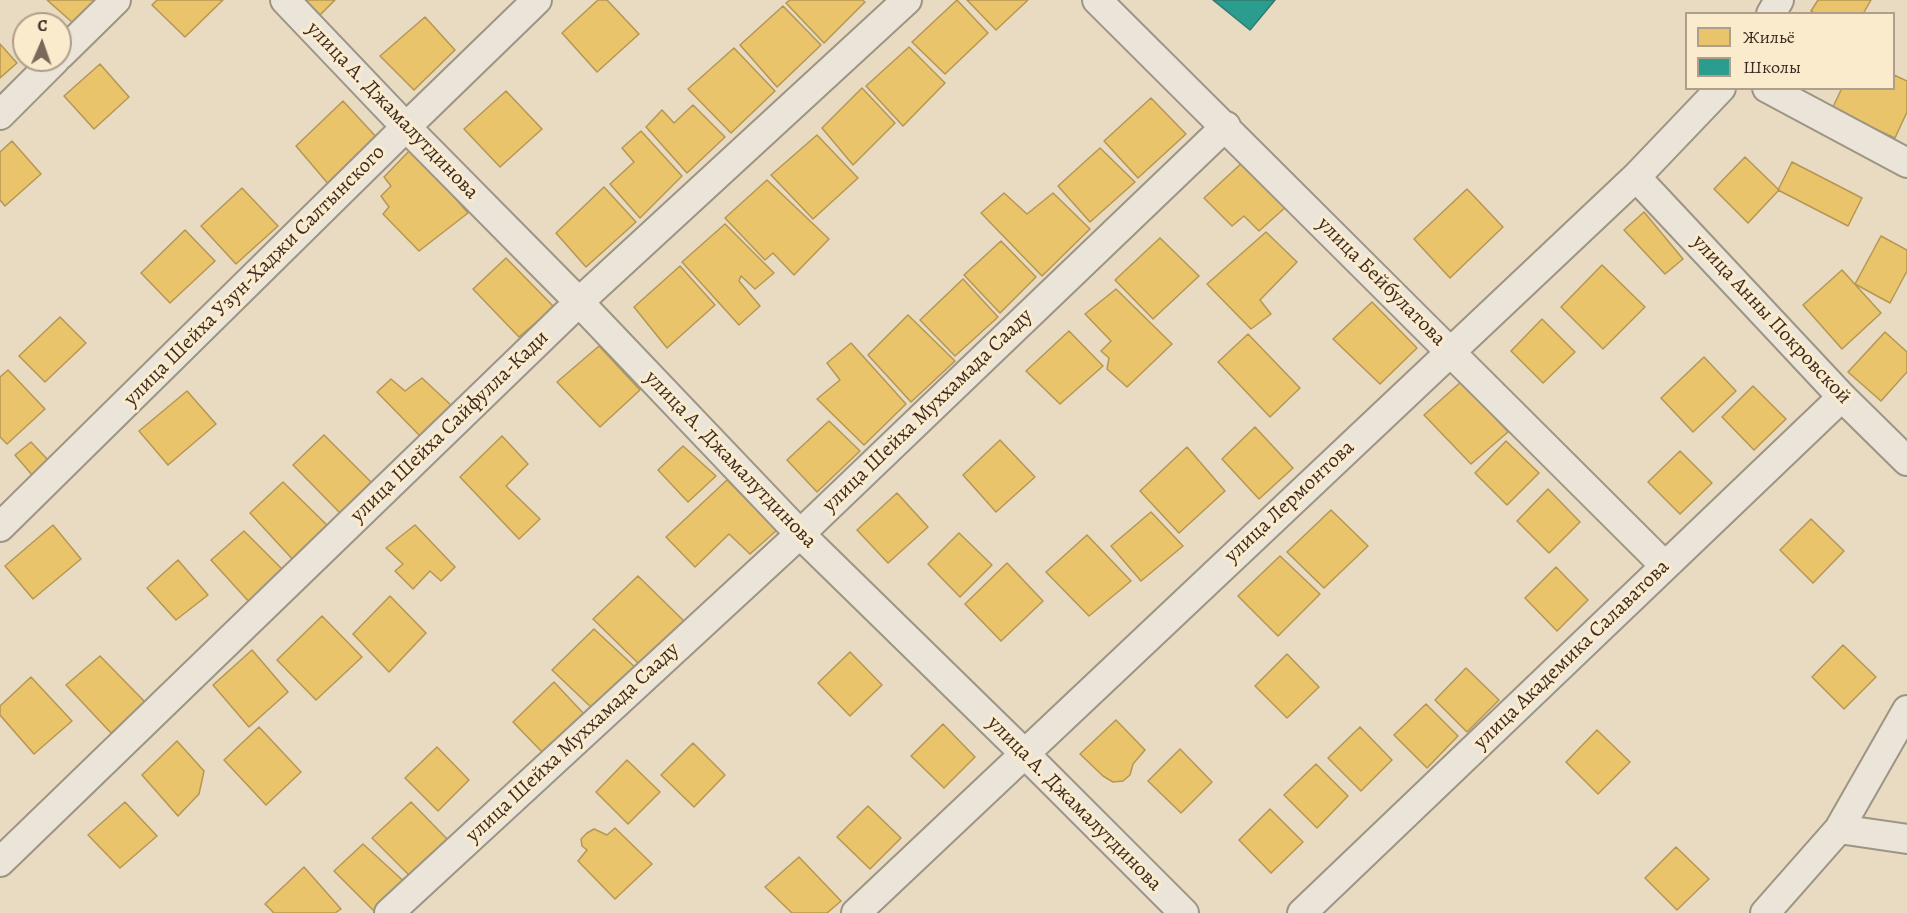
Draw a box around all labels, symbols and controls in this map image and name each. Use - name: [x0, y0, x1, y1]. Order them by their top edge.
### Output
- north arrow: [12, 12, 72, 72]
- legend: [1685, 12, 1895, 90]
- text: С: [37, 15, 48, 37]
- street label: улица А. Джамалутдинова: [301, 17, 483, 205]
- text: Жильё: [1743, 25, 1795, 49]
- text: Школы: [1743, 55, 1801, 79]
- street label: улица Шейха Узун-Хаджи Салтынского: [119, 140, 391, 412]
- street label: улица Бейбулатова: [1311, 212, 1451, 352]
- street label: улица Анны Покровской: [1686, 230, 1856, 410]
- street label: улица Шейха Муххамада Сааду: [818, 304, 1038, 518]
- street label: улица Шейха Сайфулла-Кади: [346, 326, 554, 528]
- street label: улица А. Джамалутдинова: [639, 366, 821, 554]
- street label: улица Лермонтова: [1220, 435, 1360, 569]
- street label: улица Академика Салаватова: [1469, 555, 1675, 755]
- street label: улица Шейха Муххамада Сааду: [461, 638, 685, 848]
- street label: улица А. Джамалутдинова: [981, 711, 1167, 897]

